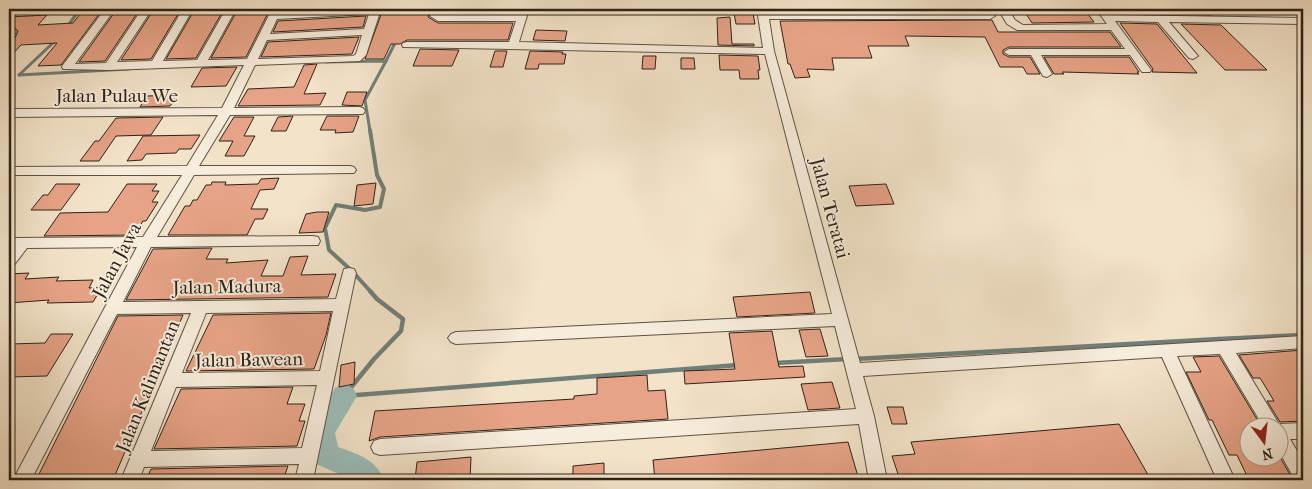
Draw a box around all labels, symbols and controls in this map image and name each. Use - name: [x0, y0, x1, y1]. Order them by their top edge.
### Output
- street label: Jalan Pulau We: [54, 85, 178, 107]
- street label: Jalan Teratai: [806, 154, 854, 261]
- street label: Jalan Jawa: [87, 219, 146, 304]
- street label: Jalan Madura: [170, 275, 282, 299]
- street label: Jalan Kalimantan: [111, 317, 184, 457]
- street label: Jalan Bawean: [193, 348, 303, 372]
- north arrow: [1240, 416, 1290, 466]
- text: N: [1260, 444, 1275, 464]

